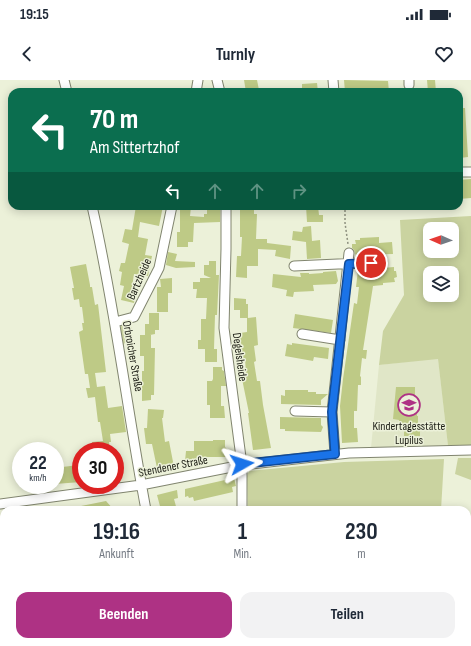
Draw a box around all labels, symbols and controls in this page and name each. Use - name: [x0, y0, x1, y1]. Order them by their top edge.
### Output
- text: 19:15: [20, 5, 49, 24]
- icon: back: [16, 43, 38, 65]
- icon: heart: [433, 43, 455, 65]
- text: Turnly: [216, 44, 255, 65]
- text: 70 m: [90, 103, 138, 136]
- icon: left: [24, 104, 76, 156]
- text: Am Sittertzhof: [90, 137, 179, 158]
- icon: left: [162, 180, 184, 202]
- icon: ahead: [204, 180, 226, 202]
- icon: ahead: [246, 180, 268, 202]
- icon: right: [288, 180, 310, 202]
- north arrow: [423, 222, 459, 258]
- map controls: [423, 222, 459, 302]
- pin: [354, 246, 388, 280]
- icon: arrive: [360, 252, 382, 274]
- street label: Bartzheide: [124, 256, 155, 302]
- button: layers: [423, 266, 459, 302]
- street label: Orbroicher Straße: [119, 320, 146, 393]
- street label: Degelsheide: [229, 332, 250, 382]
- school or university icon: Kindertagesstätte Lupilus: [396, 392, 422, 418]
- place label: Kindertagesstätte Lupilus: [373, 419, 446, 448]
- speed limit sign: 30: [72, 442, 124, 494]
- position arrow: [221, 443, 263, 485]
- text: 22: [29, 451, 47, 475]
- street label: Stendener Straße: [137, 452, 209, 481]
- text: km/h: [29, 472, 47, 484]
- text: 19:16: [93, 517, 140, 546]
- text: 1: [238, 517, 247, 546]
- text: 230: [345, 517, 378, 546]
- text: Ankunft: [99, 546, 134, 562]
- text: Min.: [233, 546, 252, 562]
- text: m: [357, 546, 366, 562]
- button: Beenden: [16, 592, 232, 638]
- button: Teilen: [240, 592, 455, 638]

